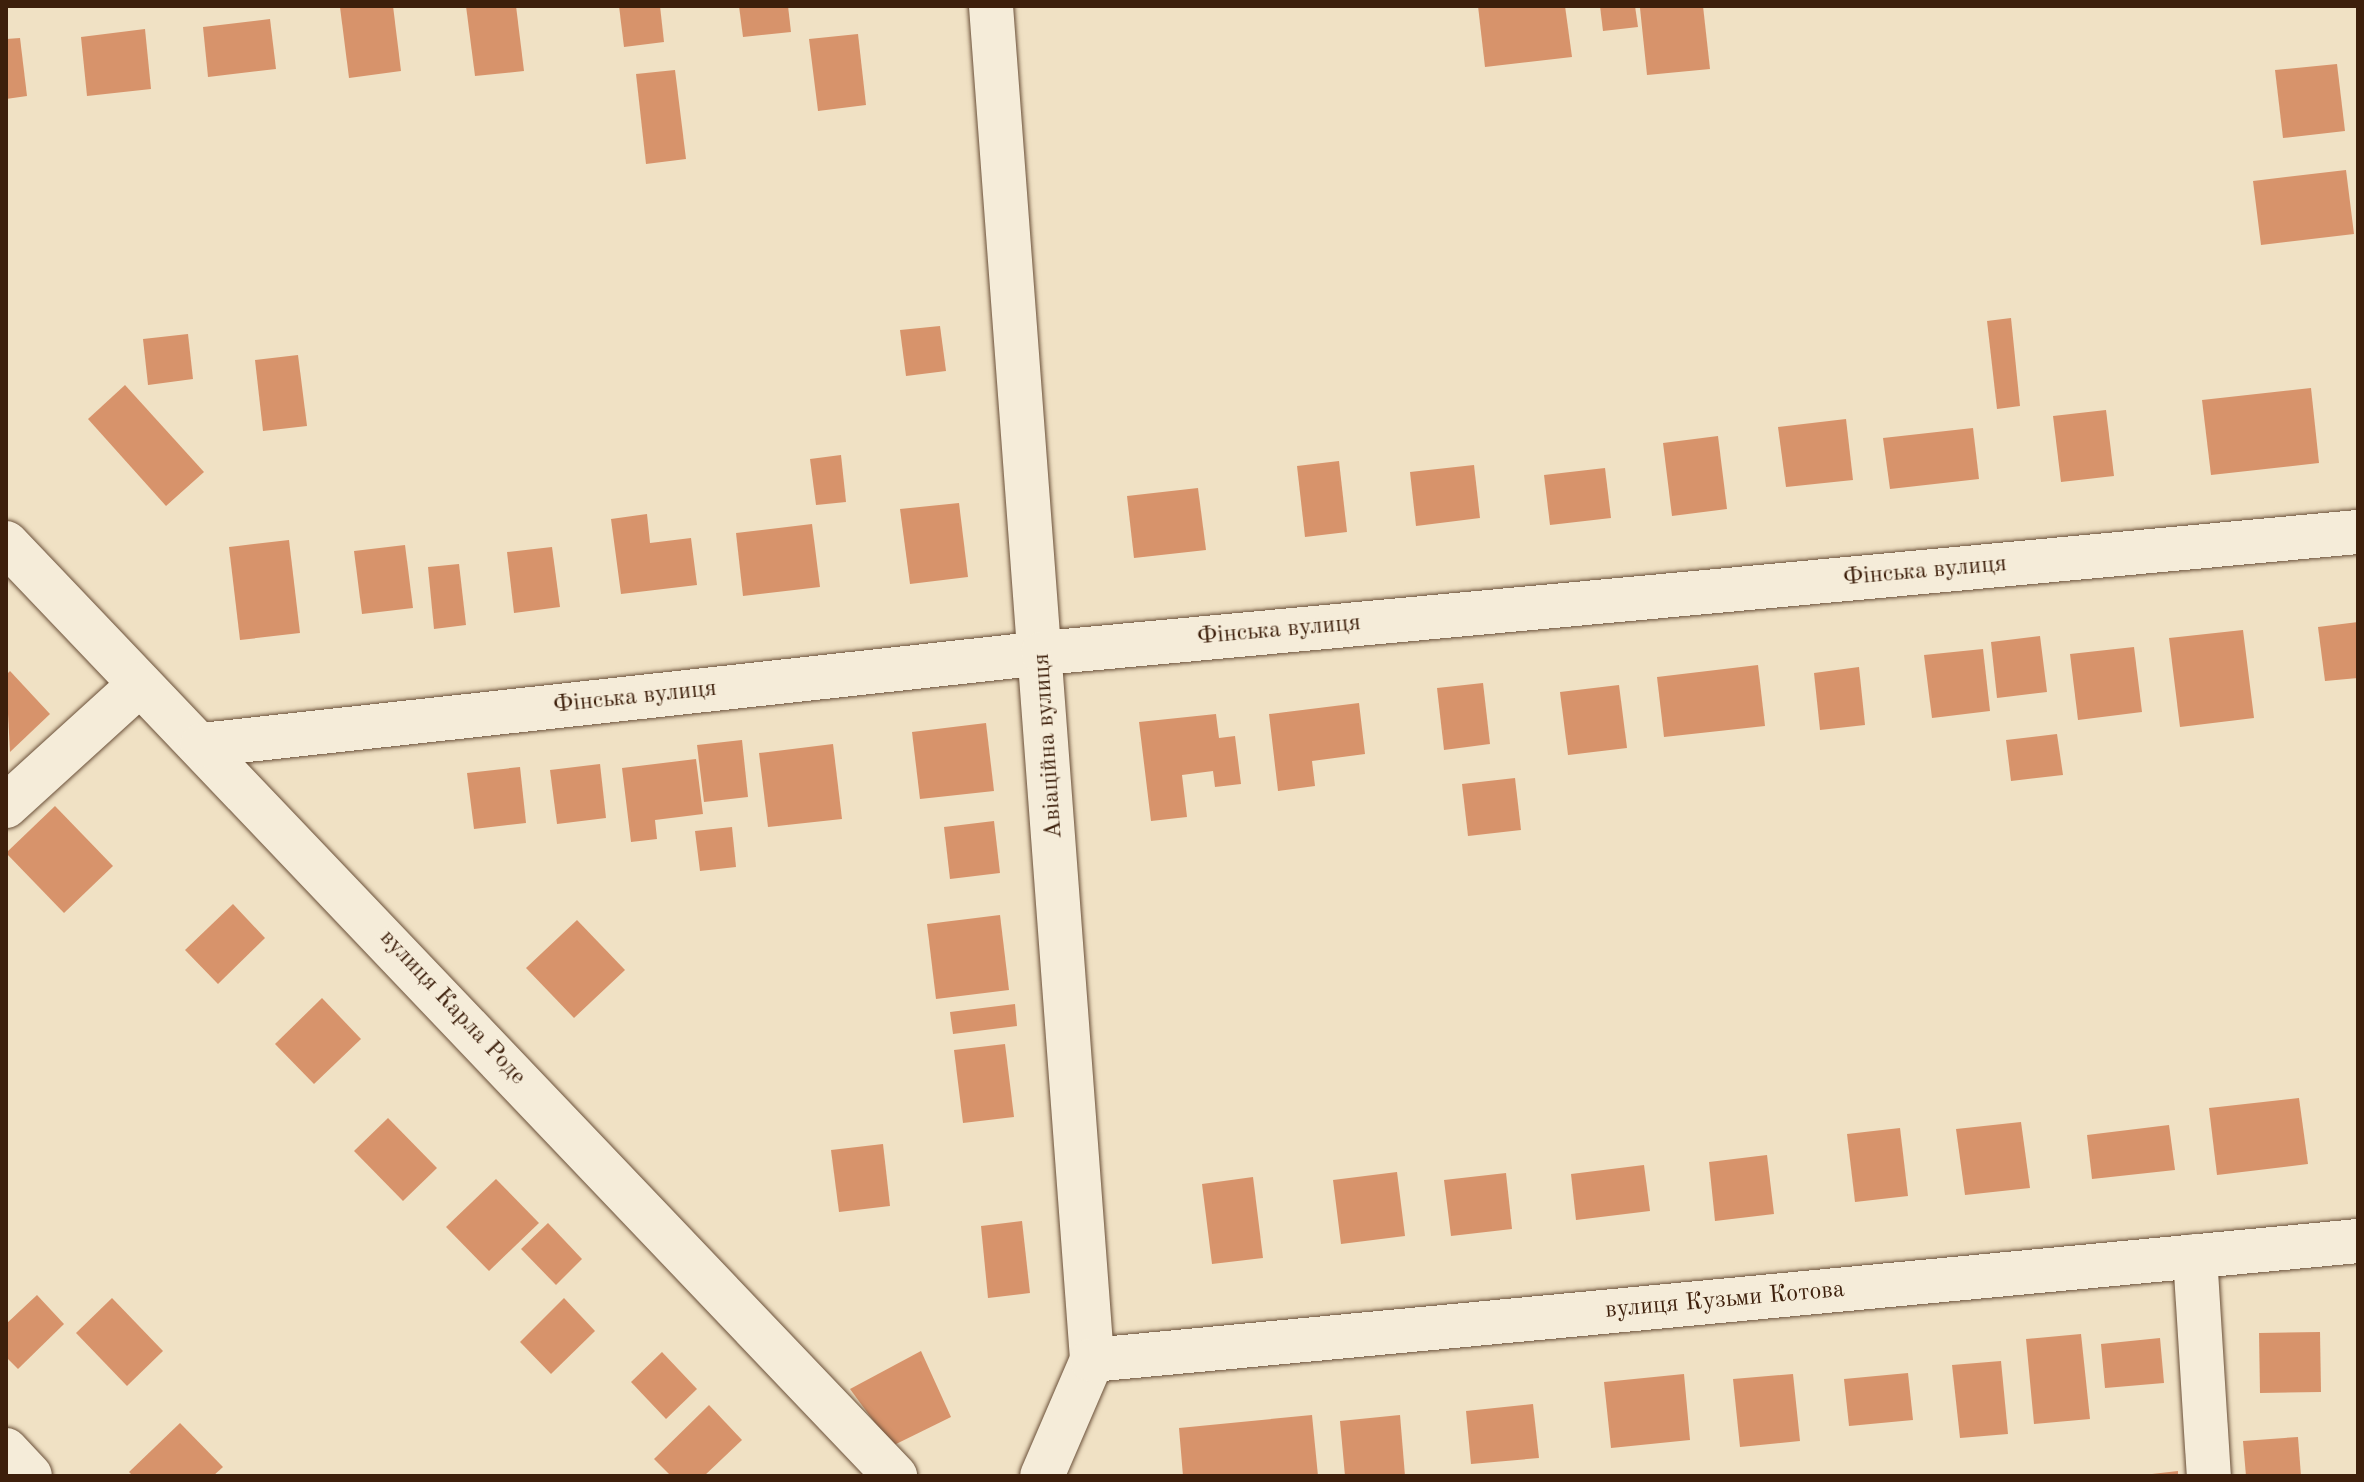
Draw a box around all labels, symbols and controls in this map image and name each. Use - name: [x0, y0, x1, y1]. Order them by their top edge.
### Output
- street label: Фінська вулиця: [1842, 550, 2008, 594]
- street label: Фінська вулиця: [1196, 609, 1362, 653]
- street label: Авіаційна вулиця: [1028, 652, 1070, 840]
- street label: Фінська вулиця: [552, 675, 718, 721]
- street label: вулиця Карла Роде: [373, 924, 531, 1092]
- street label: вулиця Кузьми Котова: [1604, 1276, 1846, 1326]

